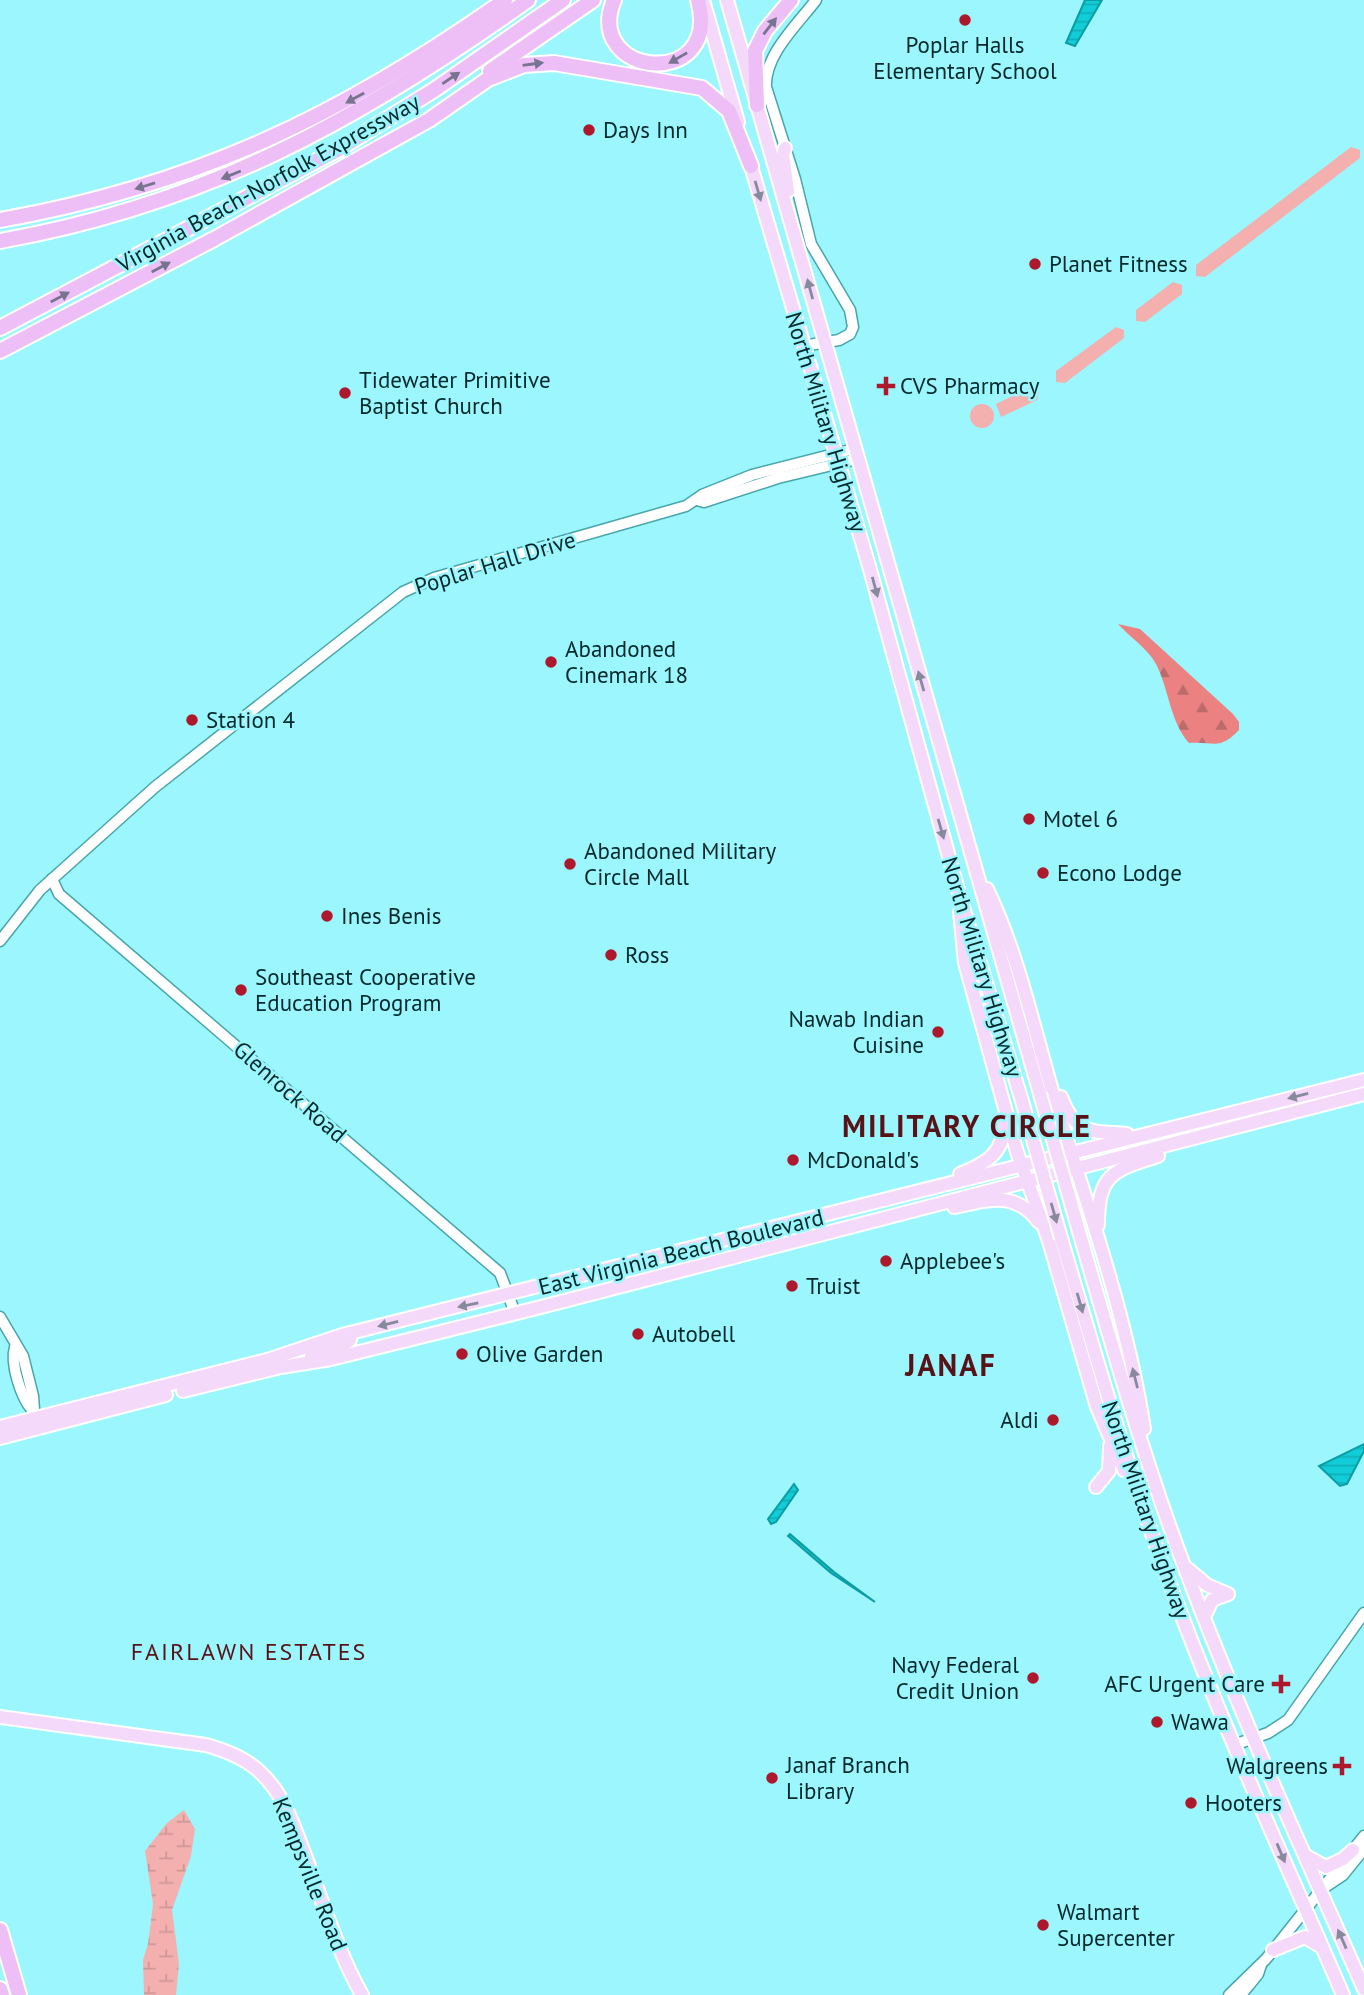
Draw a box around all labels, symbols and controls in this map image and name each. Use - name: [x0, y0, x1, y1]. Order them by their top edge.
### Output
- marker: Poplar Halls Elementary School: [957, 12, 973, 28]
- one-way arrow: [762, 18, 777, 36]
- place label: Poplar Halls Elementary School: [873, 30, 1057, 85]
- one-way arrow: [668, 52, 687, 64]
- one-way arrow: [522, 59, 544, 70]
- one-way arrow: [442, 71, 460, 85]
- street label: Virginia Beach-Norfolk Expressway: [110, 87, 425, 279]
- one-way arrow: [345, 92, 364, 104]
- place label: Days Inn: [603, 115, 688, 144]
- marker: Days Inn: [581, 122, 597, 138]
- one-way arrow: [221, 169, 242, 180]
- one-way arrow: [135, 181, 156, 191]
- one-way arrow: [754, 181, 764, 202]
- place label: Planet Fitness: [1049, 249, 1188, 278]
- marker: Planet Fitness: [1027, 256, 1043, 272]
- one-way arrow: [151, 261, 171, 273]
- one-way arrow: [804, 278, 815, 300]
- one-way arrow: [51, 291, 71, 303]
- street label: North Military Highway: [779, 308, 874, 536]
- place label: Tidewater Primitive Baptist Church: [359, 365, 551, 420]
- place label: CVS Pharmacy: [900, 371, 1040, 400]
- marker: CVS Pharmacy: [878, 378, 894, 394]
- marker: Tidewater Primitive Baptist Church: [337, 385, 353, 401]
- street label: Poplar Hall Drive: [411, 524, 579, 601]
- one-way arrow: [870, 577, 880, 598]
- place label: Abandoned Cinemark 18: [565, 634, 688, 689]
- marker: Abandoned Cinemark 18: [543, 654, 559, 670]
- one-way arrow: [915, 670, 926, 692]
- place label: Station 4: [206, 705, 295, 734]
- marker: Station 4: [184, 712, 200, 728]
- place label: Motel 6: [1043, 804, 1118, 833]
- marker: Motel 6: [1021, 811, 1037, 827]
- one-way arrow: [936, 819, 946, 840]
- place label: Abandoned Military Circle Mall: [584, 836, 777, 891]
- street label: North Military Highway: [935, 853, 1030, 1081]
- marker: Abandoned Military Circle Mall: [562, 856, 578, 872]
- place label: Econo Lodge: [1057, 858, 1182, 887]
- marker: Econo Lodge: [1035, 865, 1051, 881]
- place label: Ines Benis: [341, 901, 441, 930]
- marker: Ines Benis: [319, 908, 335, 924]
- place label: Ross: [625, 940, 669, 969]
- marker: Ross: [603, 947, 619, 963]
- place label: Southeast Cooperative Education Program: [255, 962, 476, 1017]
- marker: Southeast Cooperative Education Program: [233, 982, 249, 998]
- place label: Nawab Indian Cuisine: [788, 1004, 924, 1059]
- marker: Nawab Indian Cuisine: [930, 1024, 946, 1040]
- street label: Glenrock Road: [228, 1035, 353, 1149]
- one-way arrow: [1287, 1091, 1309, 1102]
- district label: MILITARY CIRCLE: [842, 1106, 1092, 1145]
- place label: McDonald's: [807, 1145, 919, 1174]
- marker: McDonald's: [785, 1152, 801, 1168]
- street label: East Virginia Beach Boulevard: [535, 1202, 826, 1301]
- one-way arrow: [1050, 1203, 1060, 1224]
- place label: Applebee's: [900, 1246, 1005, 1275]
- marker: Applebee's: [878, 1253, 894, 1269]
- place label: Truist: [806, 1271, 860, 1300]
- marker: Truist: [784, 1278, 800, 1294]
- one-way arrow: [1076, 1293, 1086, 1314]
- one-way arrow: [457, 1300, 479, 1311]
- one-way arrow: [377, 1319, 399, 1330]
- place label: Autobell: [652, 1319, 736, 1348]
- marker: Autobell: [630, 1326, 646, 1342]
- place label: Olive Garden: [476, 1339, 603, 1368]
- district label: JANAF: [904, 1345, 997, 1384]
- marker: Olive Garden: [454, 1346, 470, 1362]
- one-way arrow: [1129, 1367, 1140, 1389]
- street label: North Military Highway: [1096, 1397, 1198, 1623]
- place label: Aldi: [1000, 1405, 1039, 1434]
- marker: Aldi: [1045, 1412, 1061, 1428]
- district label: FAIRLAWN ESTATES: [131, 1636, 367, 1667]
- place label: Navy Federal Credit Union: [891, 1650, 1019, 1705]
- place label: AFC Urgent Care: [1104, 1669, 1265, 1698]
- marker: Navy Federal Credit Union: [1025, 1670, 1041, 1686]
- marker: AFC Urgent Care: [1271, 1674, 1291, 1694]
- place label: Wawa: [1171, 1707, 1229, 1736]
- marker: Wawa: [1149, 1714, 1165, 1730]
- place label: Janaf Branch Library: [785, 1750, 910, 1805]
- place label: Walgreens: [1226, 1751, 1328, 1780]
- marker: Walgreens: [1334, 1758, 1350, 1774]
- marker: Janaf Branch Library: [764, 1770, 780, 1786]
- place label: Hooters: [1205, 1788, 1282, 1817]
- street label: Kempsville Road: [267, 1793, 354, 1955]
- marker: Hooters: [1183, 1795, 1199, 1811]
- one-way arrow: [1275, 1843, 1286, 1864]
- place label: Walmart Supercenter: [1057, 1897, 1175, 1952]
- marker: Walmart Supercenter: [1035, 1917, 1051, 1933]
- one-way arrow: [1336, 1929, 1347, 1950]

